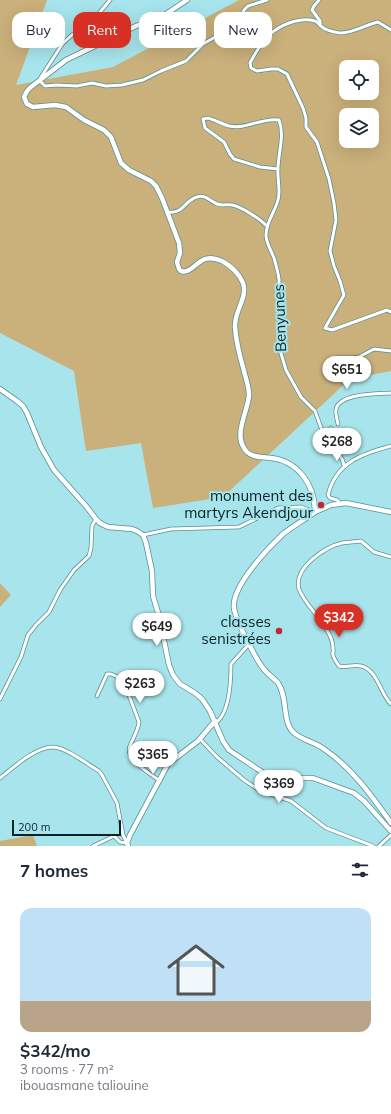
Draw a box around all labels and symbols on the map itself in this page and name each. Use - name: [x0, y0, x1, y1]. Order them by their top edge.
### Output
- street label: Benyunes: [269, 284, 290, 352]
- pin: $651: [323, 356, 371, 390]
- pin: $268: [313, 428, 361, 462]
- place label: monument des martyrs Akendjour: [184, 486, 314, 522]
- marker: monument des martyrs Akendjour: [316, 500, 326, 510]
- pin: $342: [315, 604, 363, 638]
- place label: classes senistrées: [201, 612, 271, 648]
- pin: $649: [133, 613, 181, 647]
- marker: classes senistrées: [274, 626, 284, 636]
- pin: $263: [116, 670, 164, 704]
- pin: $365: [129, 741, 177, 775]
- pin: $369: [255, 770, 303, 804]
- scale bar: [12, 818, 121, 837]

